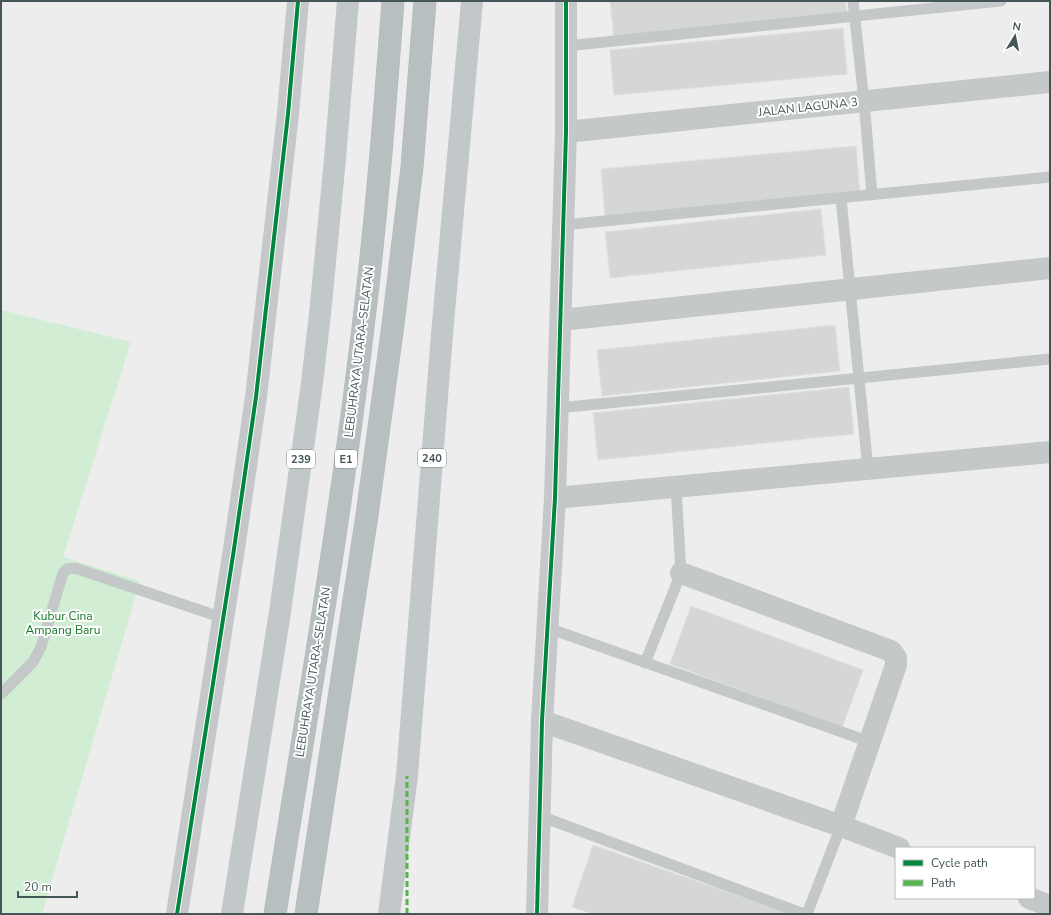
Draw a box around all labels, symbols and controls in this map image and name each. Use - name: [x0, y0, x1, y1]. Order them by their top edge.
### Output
- north arrow: [995, 16, 1035, 56]
- text: N: [1011, 19, 1022, 35]
- street label: JALAN LAGUNA 3: [757, 94, 858, 120]
- street label: LEBUHRAYA UTARA–SELATAN: [341, 266, 377, 438]
- road number: 240: [418, 449, 446, 467]
- road number: 239: [287, 450, 315, 468]
- road number: E1: [335, 450, 357, 468]
- street label: LEBUHRAYA UTARA–SELATAN: [292, 586, 334, 758]
- park label: Kubur Cina Ampang Baru: [26, 608, 100, 638]
- legend: [895, 847, 1035, 899]
- text: Cycle path: [931, 855, 988, 871]
- scale bar: [18, 873, 77, 899]
- text: Path: [931, 875, 956, 891]
- text: 20 m: [24, 879, 52, 895]

